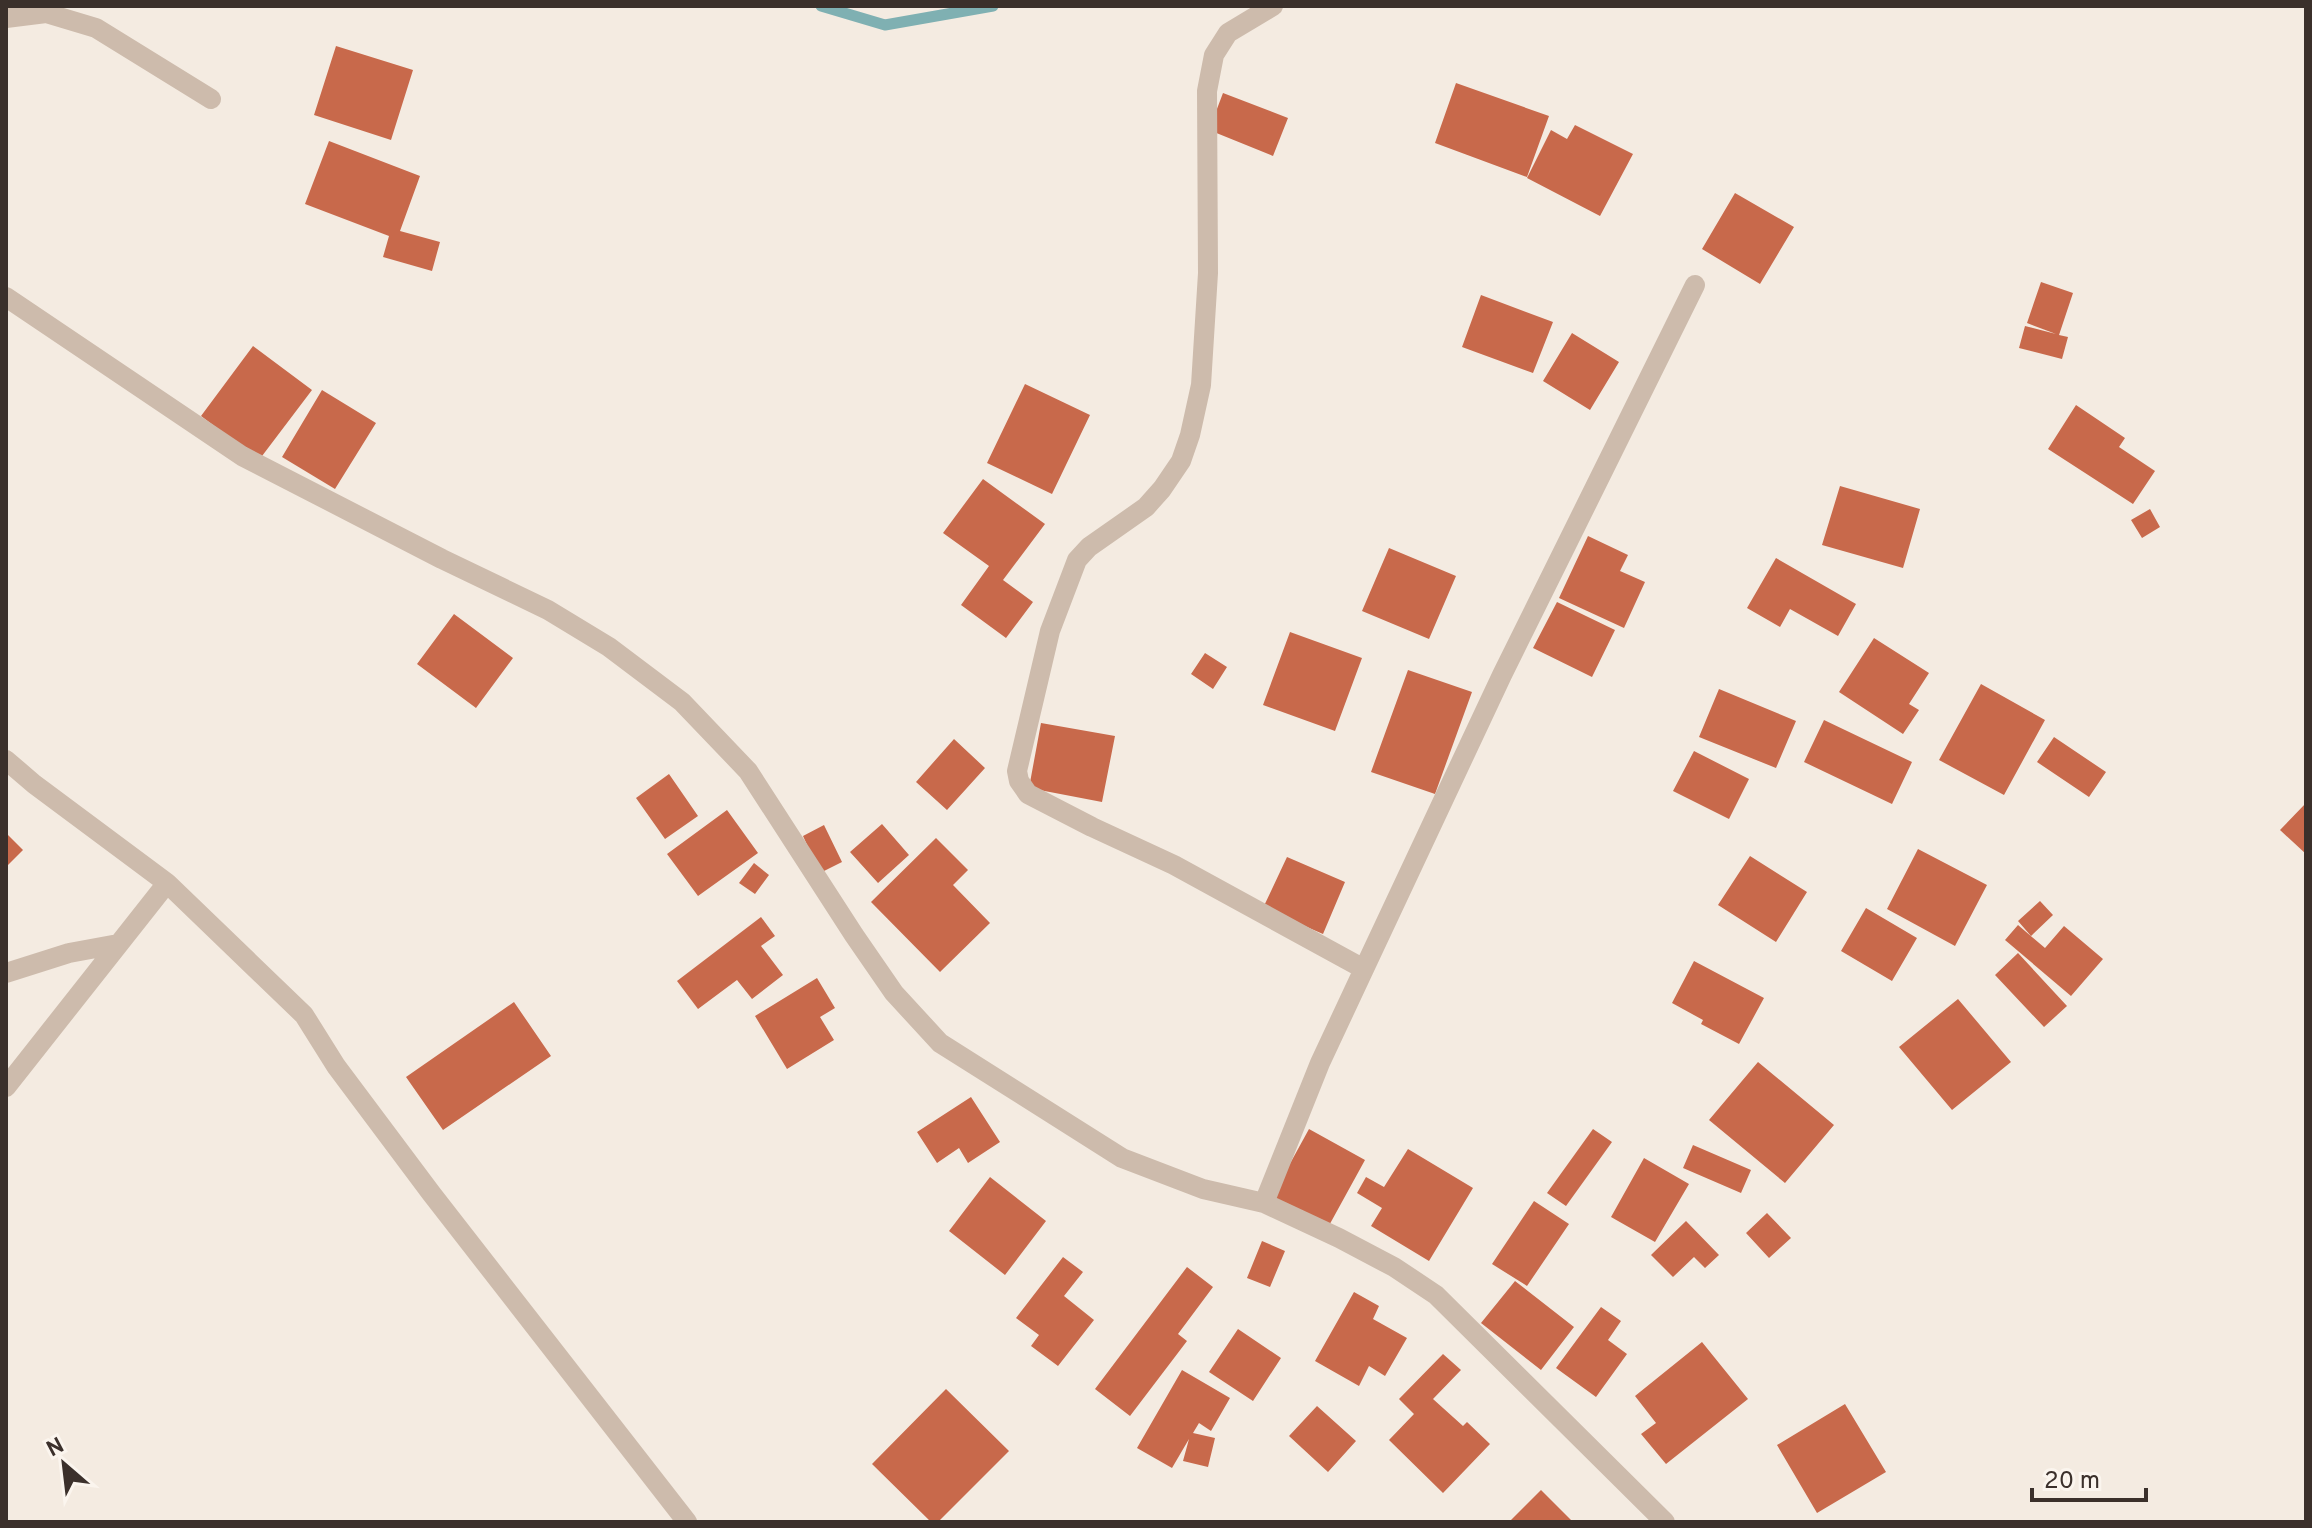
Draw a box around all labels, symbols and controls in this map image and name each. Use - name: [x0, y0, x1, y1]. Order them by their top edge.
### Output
- north arrow: [24, 1424, 104, 1504]
- text: N: [42, 1433, 69, 1464]
- scale bar: [2032, 1452, 2146, 1502]
- text: 20 m: [2044, 1467, 2100, 1497]

